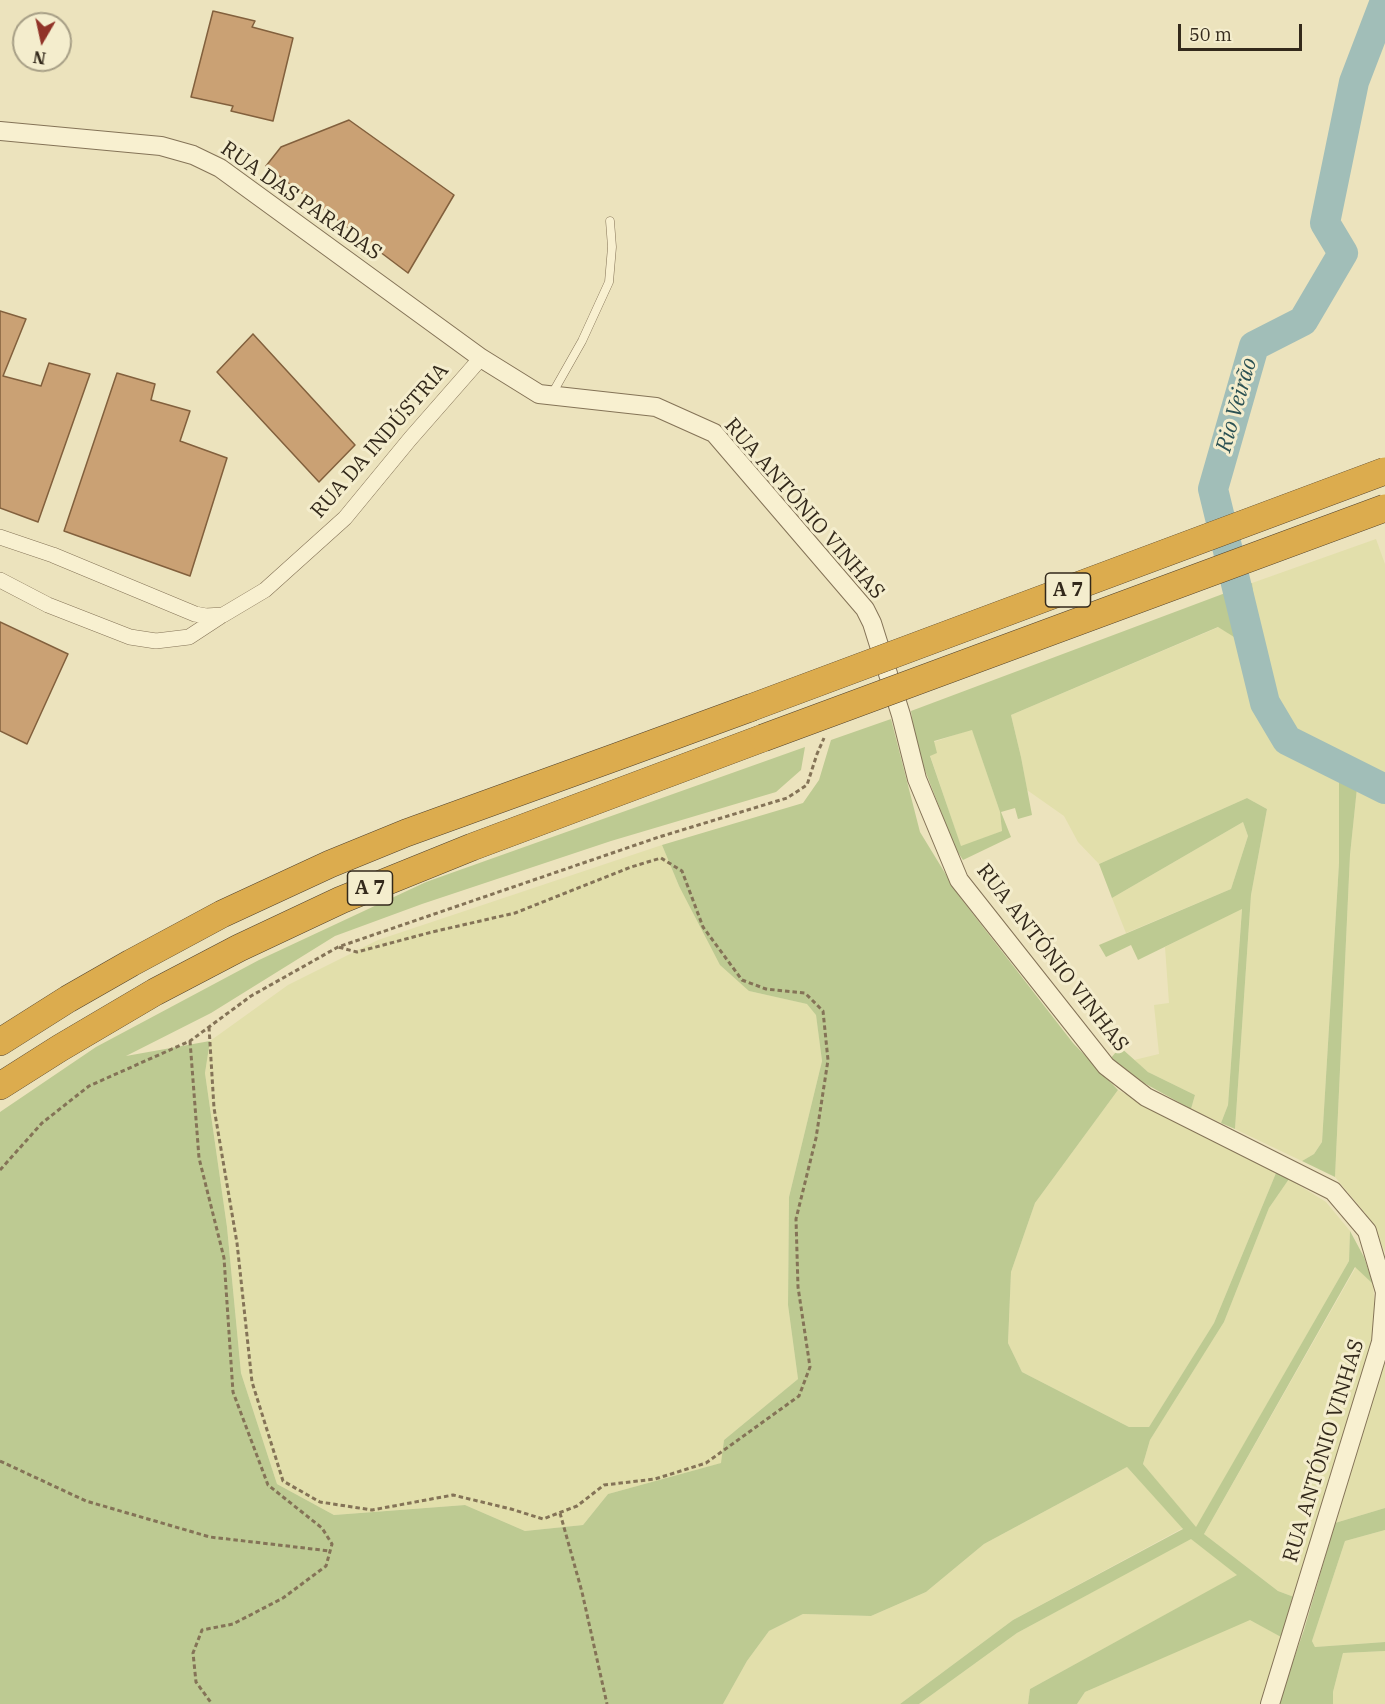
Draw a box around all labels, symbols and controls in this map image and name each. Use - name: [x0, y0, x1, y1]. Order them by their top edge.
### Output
- north arrow: [12, 12, 72, 72]
- scale bar: [1181, 12, 1306, 50]
- text: 50 m: [1189, 23, 1232, 46]
- text: N: [32, 47, 47, 69]
- street label: RUA DAS PARADAS: [216, 136, 386, 266]
- water label: Rio Veirão: [1211, 355, 1263, 455]
- street label: RUA DA INDÚSTRIA: [306, 358, 454, 524]
- street label: RUA ANTÓNIO VINHAS: [718, 413, 890, 605]
- road number: A 7: [1046, 573, 1090, 607]
- street label: RUA ANTÓNIO VINHAS: [971, 859, 1133, 1057]
- road number: A 7: [348, 871, 392, 905]
- street label: RUA ANTÓNIO VINHAS: [1278, 1337, 1370, 1565]

